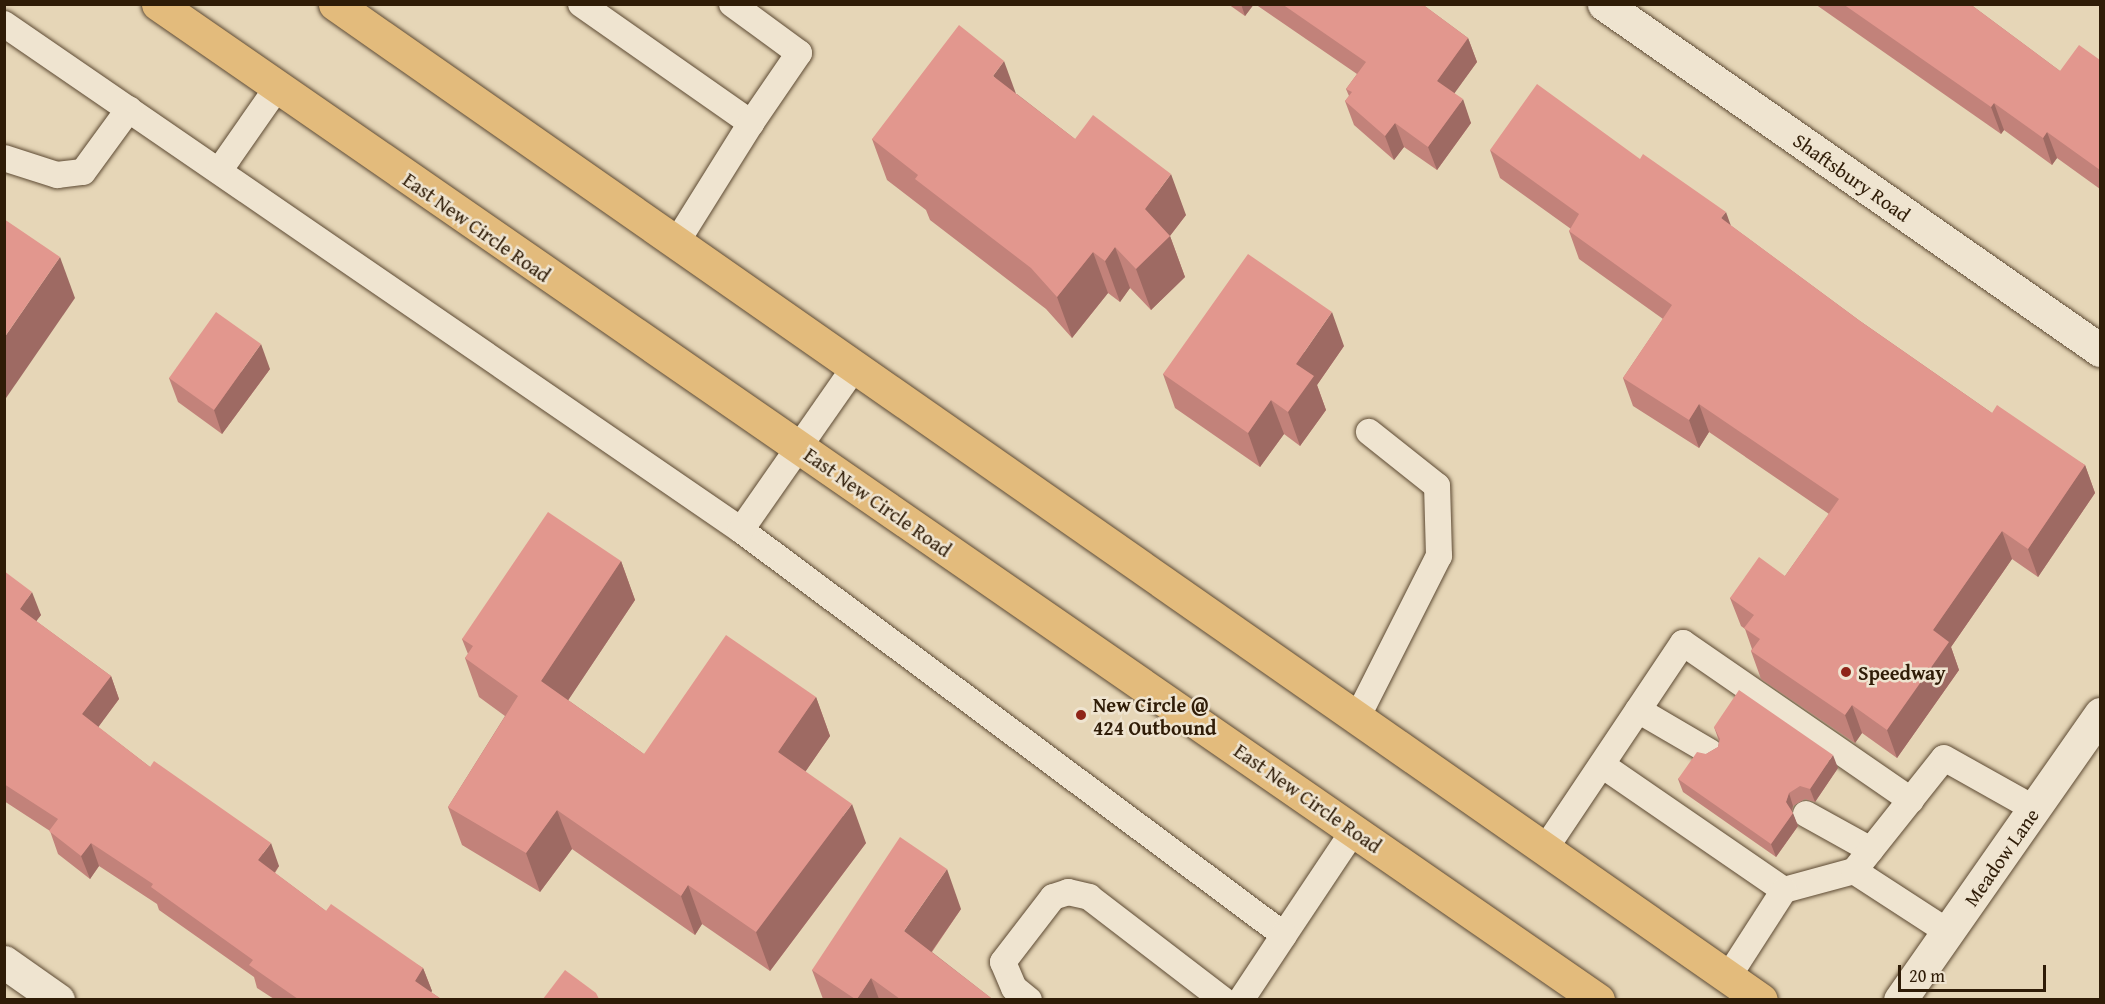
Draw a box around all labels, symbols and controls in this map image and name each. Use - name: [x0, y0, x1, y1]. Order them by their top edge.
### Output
- street label: Shaftsbury Road: [1789, 128, 1915, 226]
- street label: East New Circle Road: [399, 167, 555, 287]
- street label: East New Circle Road: [800, 442, 956, 562]
- place label: Speedway: [1858, 660, 1946, 684]
- marker: Speedway: [1839, 665, 1853, 679]
- place label: New Circle @ 424 Outbound: [1093, 692, 1216, 739]
- marker: New Circle @ 424 Outbound: [1074, 708, 1088, 722]
- street label: East New Circle Road: [1230, 738, 1386, 858]
- street label: Meadow Lane: [1958, 803, 2044, 911]
- scale bar: [1901, 953, 2050, 991]
- text: 20 m: [1909, 962, 1945, 989]

